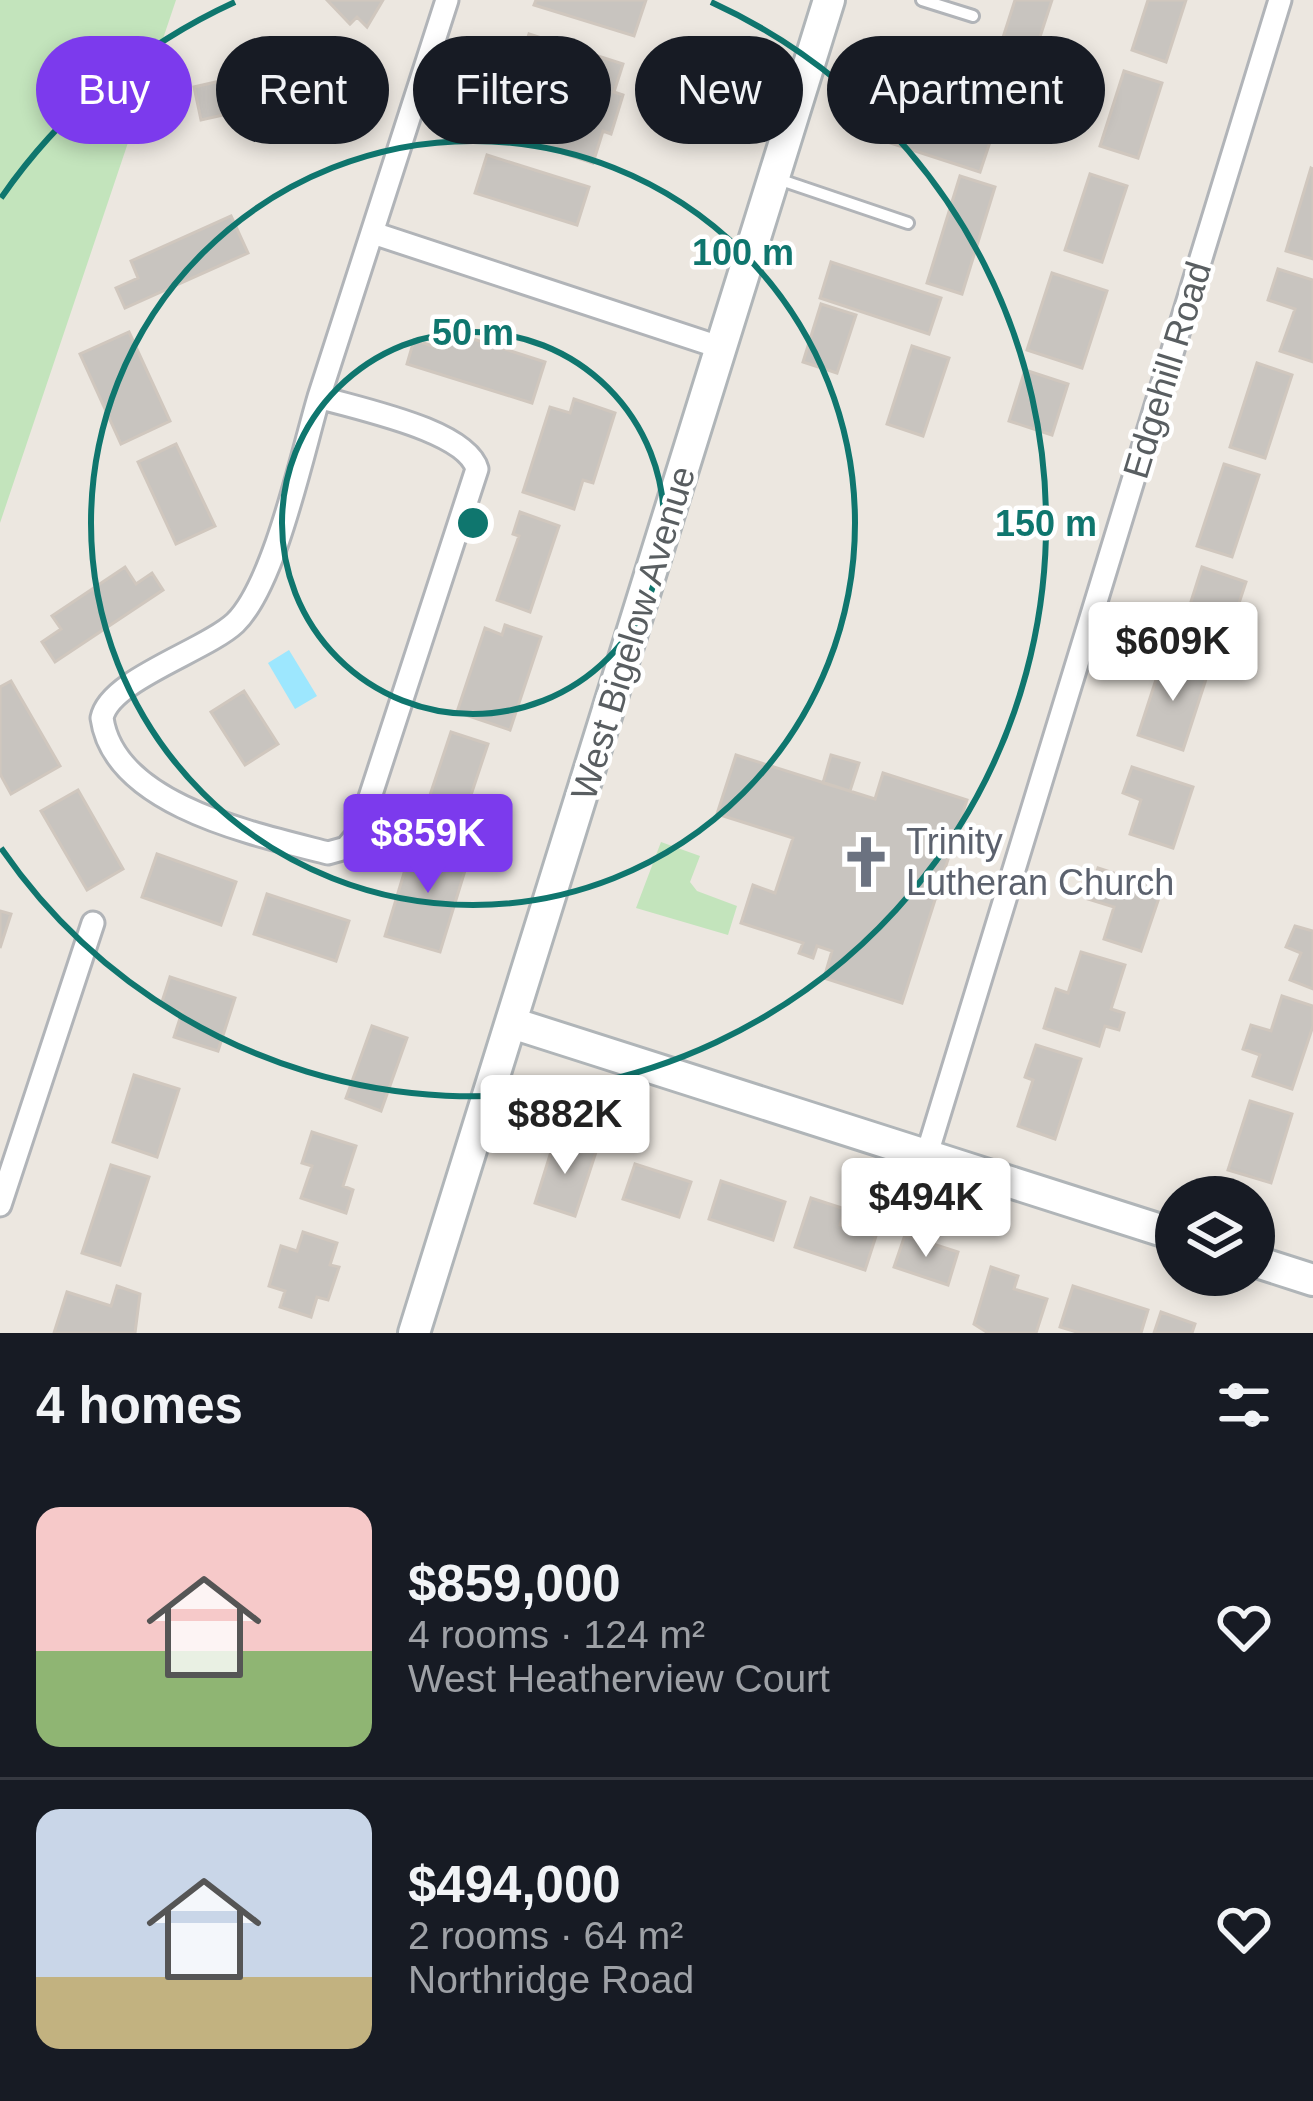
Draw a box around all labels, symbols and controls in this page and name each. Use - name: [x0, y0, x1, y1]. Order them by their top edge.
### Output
- chip: Buy: [36, 36, 192, 144]
- chip: Rent: [216, 36, 389, 144]
- chip: Filters: [413, 36, 611, 144]
- chip: New: [635, 36, 803, 144]
- chip: Apartment: [827, 36, 1105, 144]
- text: 100 m: [692, 232, 794, 273]
- street label: Edgehill Road: [1115, 257, 1219, 483]
- text: 50 m: [432, 312, 514, 353]
- street label: West Bigelow Avenue: [563, 461, 703, 805]
- centre of rings: [452, 502, 494, 544]
- text: 150 m: [995, 503, 1097, 544]
- pin: $609K: [1089, 602, 1257, 704]
- text: $609K: [1116, 619, 1230, 662]
- pin: $859K: [344, 794, 512, 896]
- text: $859K: [371, 811, 485, 854]
- place label: Trinity Lutheran Church: [906, 821, 1174, 903]
- church icon: Trinity Lutheran Church: [837, 833, 895, 891]
- pin: $882K: [481, 1075, 649, 1177]
- text: $882K: [508, 1092, 622, 1135]
- pin: $494K: [842, 1158, 1010, 1260]
- text: $494K: [869, 1175, 983, 1218]
- map controls: [1155, 1176, 1275, 1296]
- button: layers: [1155, 1176, 1275, 1296]
- icon: filters: [1211, 1372, 1277, 1438]
- text: 4 homes: [36, 1377, 243, 1434]
- icon: home: [132, 1555, 276, 1699]
- text: $859,000: [408, 1555, 621, 1612]
- icon: heart: [1211, 1594, 1277, 1660]
- text: 4 rooms · 124 m²: [408, 1613, 705, 1656]
- text: West Heatherview Court: [408, 1657, 830, 1700]
- text: $494,000: [408, 1856, 621, 1913]
- icon: home: [132, 1857, 276, 2001]
- icon: heart: [1211, 1896, 1277, 1962]
- text: 2 rooms · 64 m²: [408, 1914, 683, 1957]
- text: Northridge Road: [408, 1958, 694, 2001]

